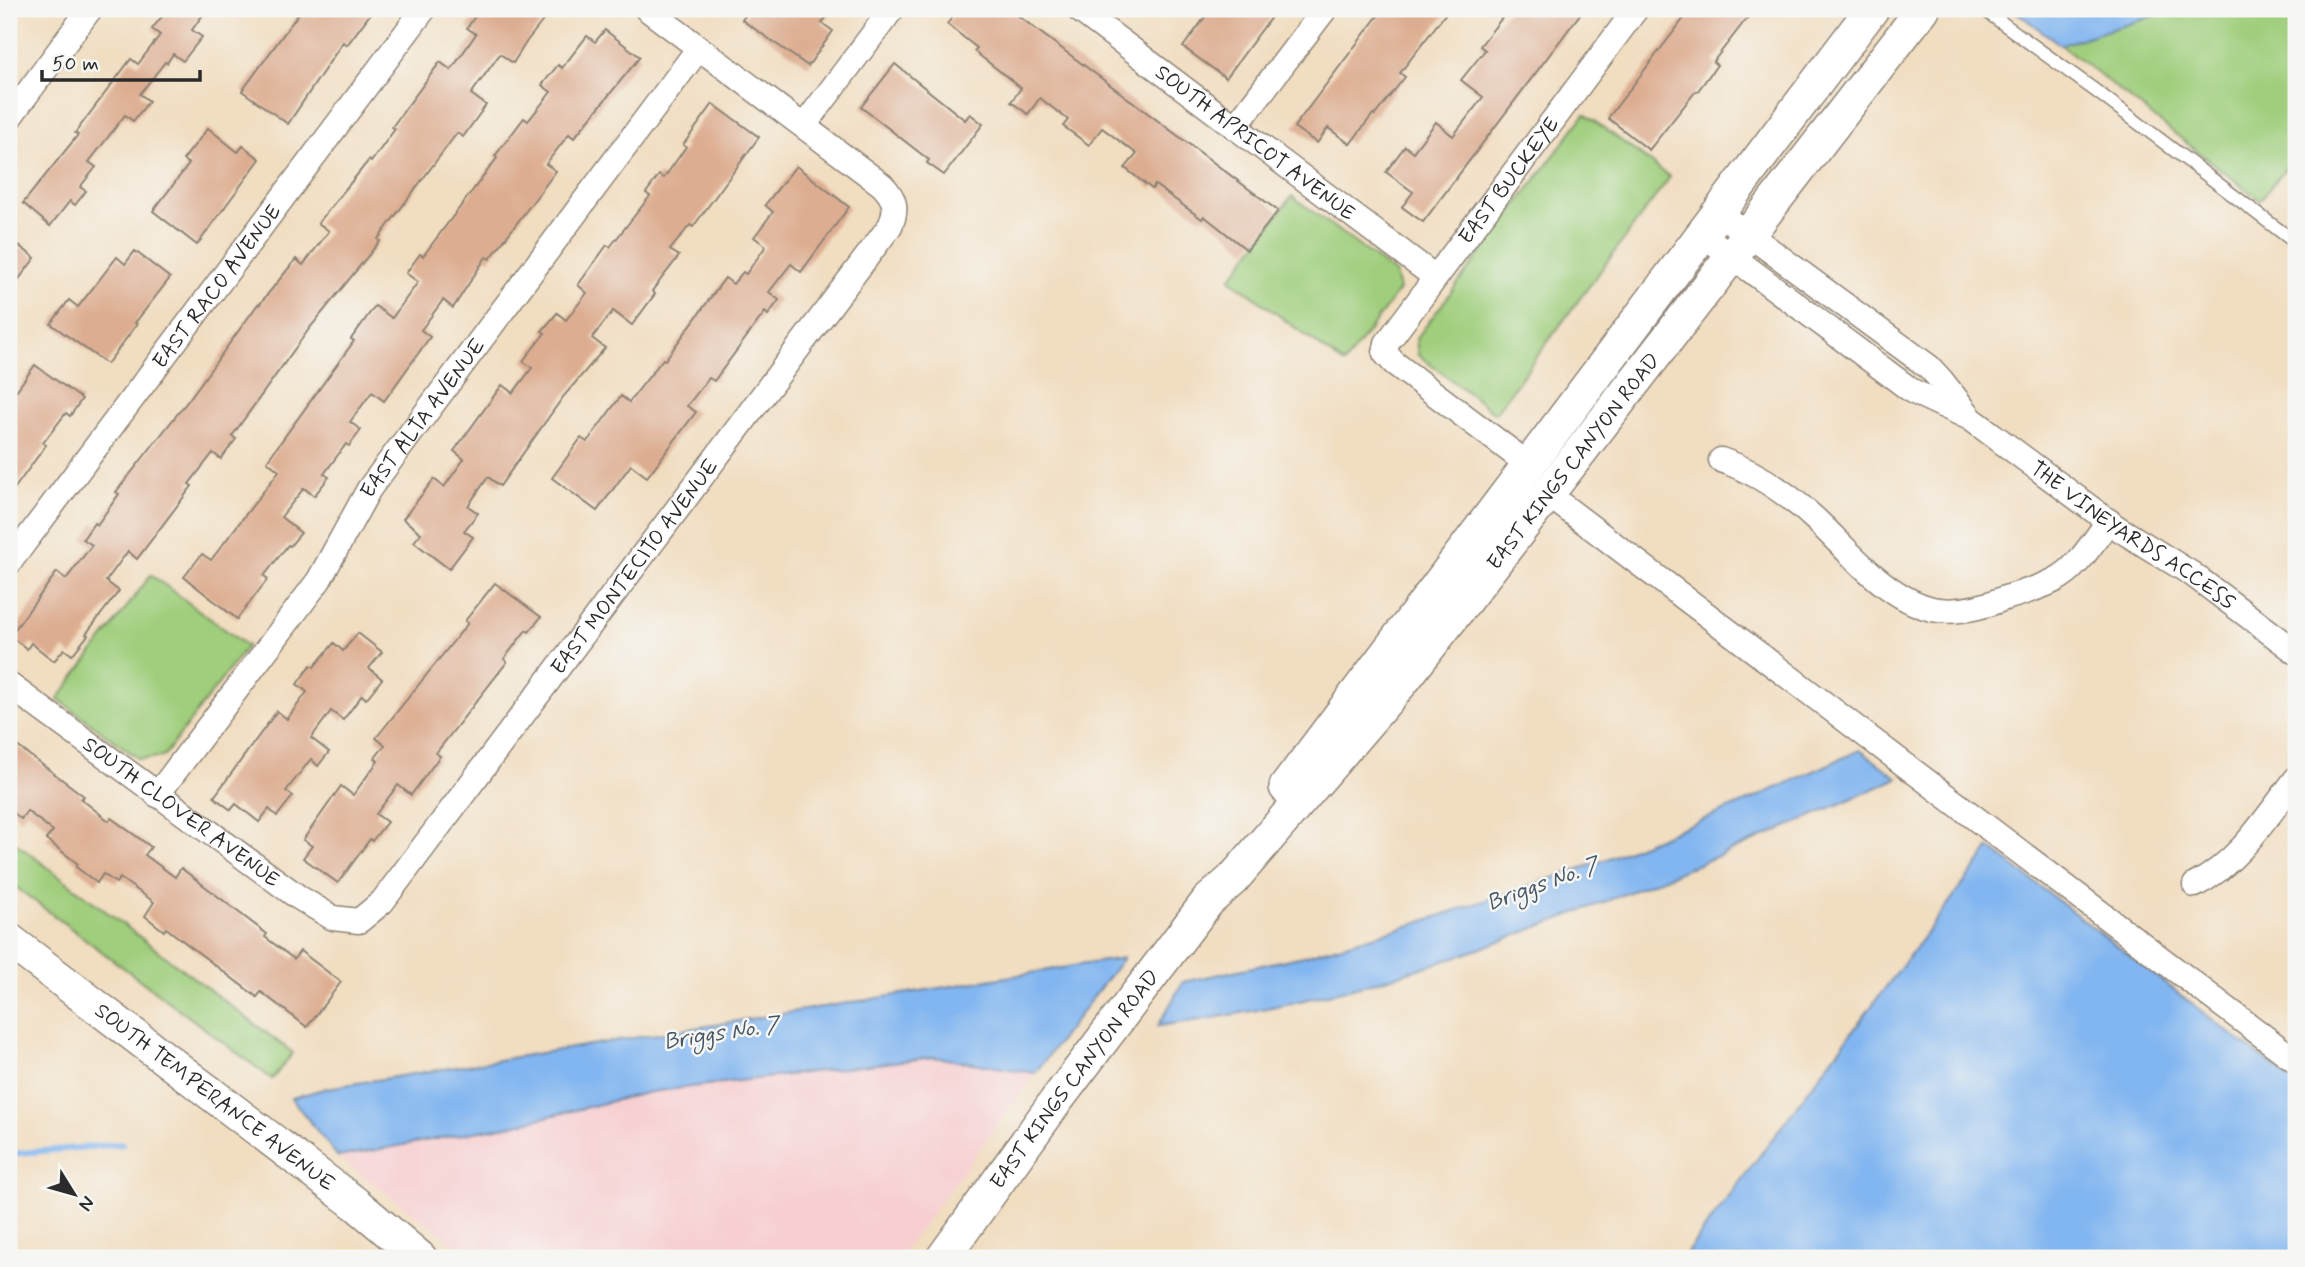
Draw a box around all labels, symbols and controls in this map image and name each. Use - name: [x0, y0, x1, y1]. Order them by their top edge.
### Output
- scale bar: [42, 38, 200, 82]
- text: 50 m: [52, 50, 99, 78]
- street label: SOUTH APRICOT AVENUE: [1149, 59, 1361, 227]
- street label: EAST BUCKEYE: [1453, 111, 1566, 250]
- street label: EAST RACO AVENUE: [146, 199, 288, 375]
- street label: EAST ALTA AVENUE: [354, 333, 492, 503]
- street label: EAST KINGS CANYON ROAD: [1481, 347, 1667, 576]
- street label: EAST MONTECITO AVENUE: [545, 453, 725, 681]
- street label: THE VINEYARDS ACCESS: [2024, 455, 2241, 617]
- street label: SOUTH CLOVER AVENUE: [77, 731, 285, 894]
- water label: Briggs No. 7: [1483, 850, 1606, 921]
- street label: EAST KINGS CANYON ROAD: [984, 964, 1166, 1195]
- street label: SOUTH TEMPERANCE AVENUE: [89, 997, 340, 1198]
- water label: Briggs No. 7: [661, 1010, 785, 1060]
- north arrow: [38, 1158, 108, 1228]
- text: N: [73, 1191, 100, 1216]

